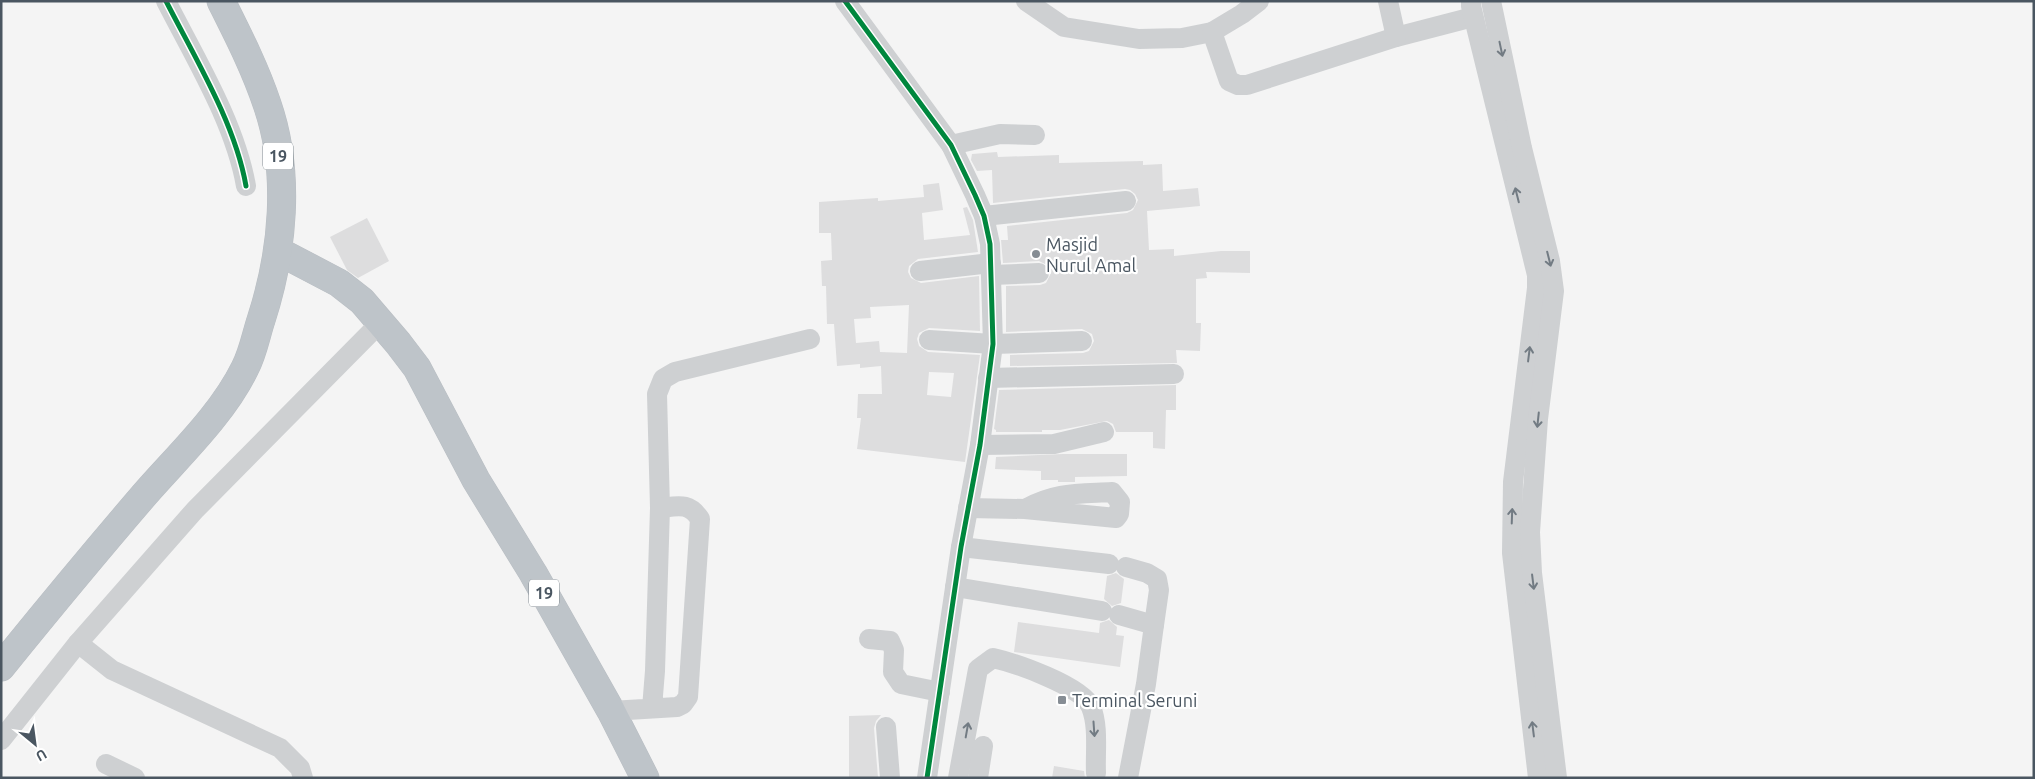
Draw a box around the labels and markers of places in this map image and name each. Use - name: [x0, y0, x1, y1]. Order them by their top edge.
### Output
- place label: Masjid Nurul Amal: [1046, 234, 1137, 275]
- marker: Masjid Nurul Amal: [1030, 248, 1042, 260]
- place label: Terminal Seruni: [1072, 690, 1197, 710]
- marker: Terminal Seruni: [1056, 694, 1068, 706]

